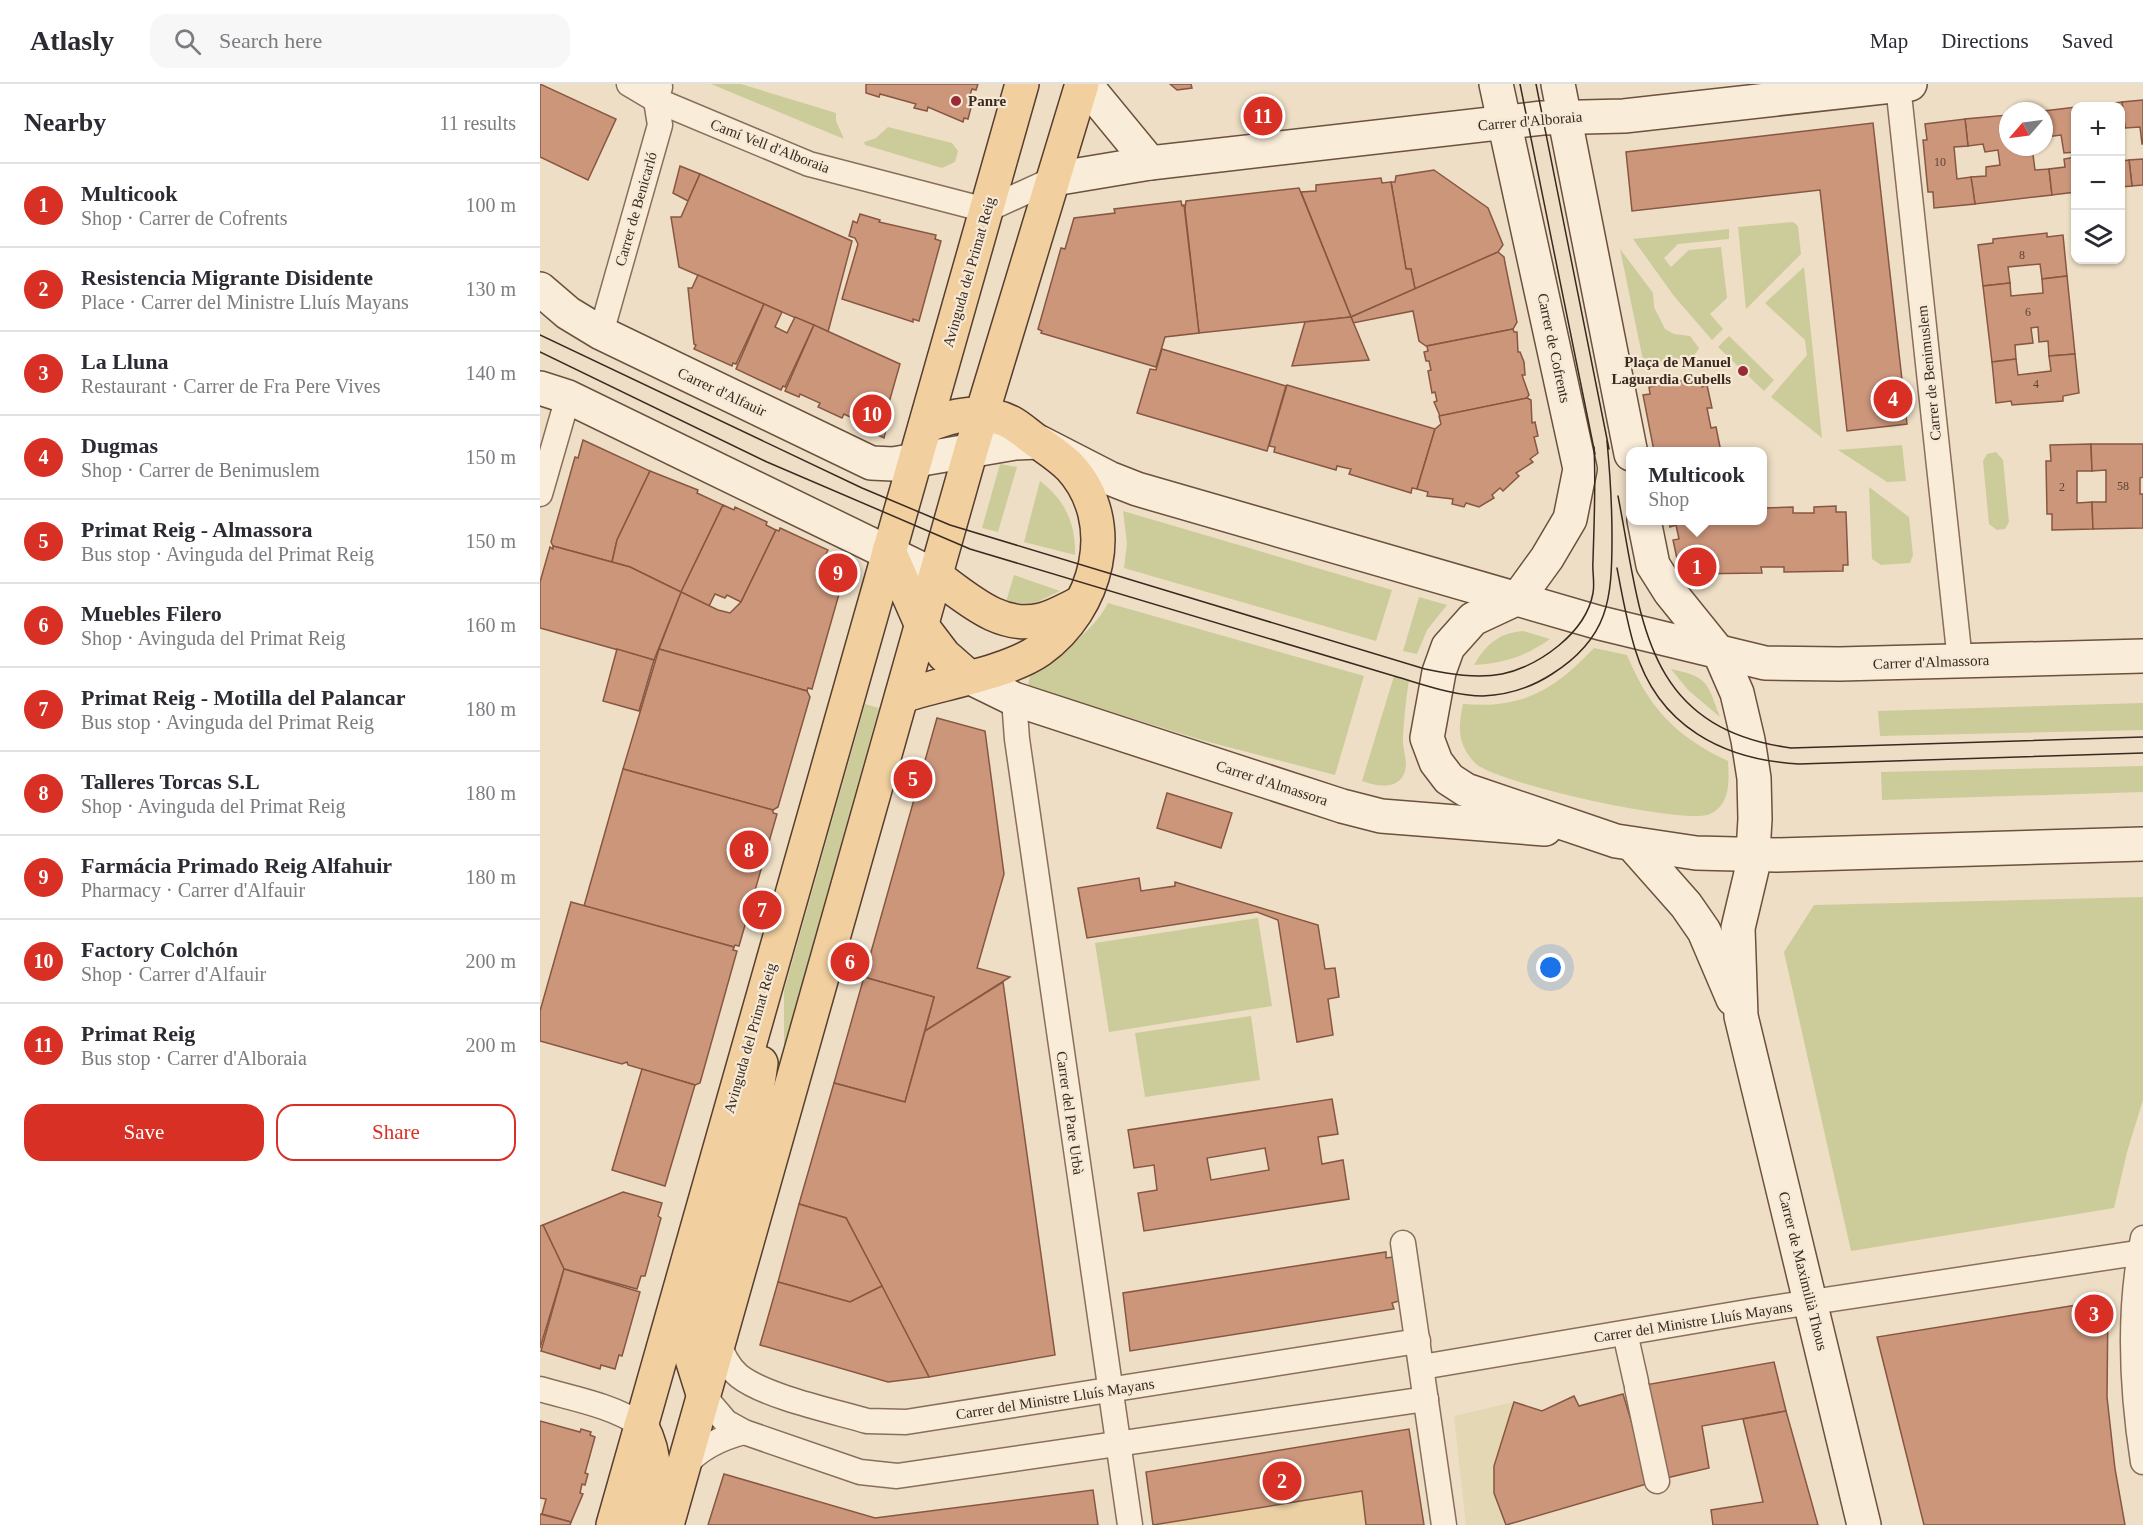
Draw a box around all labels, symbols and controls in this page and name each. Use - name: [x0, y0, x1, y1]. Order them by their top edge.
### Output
- search box: [150, 14, 570, 68]
- text: Atlasly: [30, 25, 114, 56]
- icon: search: [171, 25, 204, 58]
- text: Search here: [219, 28, 322, 53]
- text: Map: [1870, 29, 1908, 53]
- text: Directions: [1941, 29, 2029, 53]
- text: Saved: [2062, 29, 2113, 53]
- place label: Panre: [968, 93, 1006, 109]
- pin: 11: [1244, 93, 1282, 138]
- marker: Panre: [949, 94, 963, 108]
- north arrow: [1999, 102, 2053, 156]
- map controls: [2071, 102, 2125, 264]
- button: +: [2071, 102, 2125, 156]
- text: Nearby: [24, 108, 106, 137]
- street label: Carrer d'Alboraia: [1477, 108, 1583, 134]
- text: 11 results: [440, 112, 516, 134]
- street label: Camí Vell d'Alboraia: [708, 116, 832, 176]
- street label: Carrer de Benicarló: [612, 150, 660, 268]
- house number: 10: [1934, 155, 1946, 169]
- button: −: [2071, 156, 2125, 210]
- text: Multicook: [81, 181, 178, 206]
- text: 1: [39, 194, 49, 216]
- text: 100 m: [465, 194, 516, 216]
- street label: Avinguda del Primat Reig: [940, 194, 998, 349]
- text: Shop · Carrer de Cofrents: [81, 207, 288, 229]
- button: layers: [2071, 210, 2125, 264]
- house number: 8: [2019, 248, 2025, 262]
- text: Resistencia Migrante Disidente: [81, 265, 373, 290]
- text: 2: [39, 278, 49, 300]
- text: 130 m: [465, 278, 516, 300]
- text: Place · Carrer del Ministre Lluís Mayans: [81, 291, 409, 313]
- street label: Carrer de Cofrents: [1535, 292, 1573, 404]
- street label: Carrer de Benimuslem: [1914, 304, 1944, 441]
- house number: 6: [2025, 305, 2031, 319]
- text: La Lluna: [81, 349, 168, 374]
- place label: Plaça de Manuel Laguardia Cubells: [1611, 354, 1731, 387]
- text: 3: [39, 362, 49, 384]
- text: 140 m: [465, 362, 516, 384]
- marker: Plaça de Manuel Laguardia Cubells: [1736, 364, 1750, 378]
- street label: Carrer d'Alfauir: [675, 365, 769, 419]
- text: Restaurant · Carrer de Fra Pere Vives: [81, 375, 380, 397]
- pin: 4: [1874, 376, 1912, 422]
- house number: 4: [2033, 377, 2039, 391]
- pin: 10: [852, 392, 892, 436]
- text: Dugmas: [81, 433, 158, 458]
- text: 4: [39, 446, 49, 468]
- text: 150 m: [465, 446, 516, 468]
- popup: [1626, 447, 1767, 525]
- text: Shop · Carrer de Benimuslem: [81, 459, 320, 481]
- text: Multicook: [1648, 462, 1745, 487]
- house number: 58: [2117, 479, 2129, 493]
- house number: 2: [2059, 480, 2065, 494]
- text: Shop: [1648, 488, 1689, 510]
- text: Primat Reig - Almassora: [81, 517, 313, 542]
- text: 5: [39, 530, 49, 552]
- text: 150 m: [465, 530, 516, 552]
- text: Bus stop · Avinguda del Primat Reig: [81, 543, 374, 565]
- pin: 1: [1678, 544, 1716, 590]
- pin: 9: [818, 550, 858, 596]
- text: Muebles Filero: [81, 601, 222, 626]
- text: 6: [39, 614, 49, 636]
- text: 160 m: [465, 614, 516, 636]
- text: Shop · Avinguda del Primat Reig: [81, 627, 346, 649]
- street label: Carrer d'Almassora: [1873, 652, 1990, 672]
- text: Primat Reig - Motilla del Palancar: [81, 685, 405, 710]
- text: 7: [39, 698, 49, 720]
- text: 180 m: [465, 698, 516, 720]
- text: Bus stop · Avinguda del Primat Reig: [81, 711, 374, 733]
- pin: 5: [894, 756, 932, 802]
- street label: Carrer d'Almassora: [1214, 757, 1330, 809]
- text: Talleres Torcas S.L: [81, 769, 260, 794]
- text: 8: [39, 782, 49, 804]
- text: 180 m: [465, 782, 516, 804]
- text: Shop · Avinguda del Primat Reig: [81, 795, 346, 817]
- pin: 8: [730, 828, 768, 873]
- text: Farmácia Primado Reig Alfahuir: [81, 853, 392, 878]
- text: 9: [39, 866, 49, 888]
- text: 180 m: [465, 866, 516, 888]
- text: Pharmacy · Carrer d'Alfauir: [81, 879, 305, 901]
- pin: 7: [742, 888, 782, 932]
- text: Factory Colchón: [81, 937, 238, 962]
- pin: 6: [830, 940, 870, 984]
- text: 10: [34, 950, 54, 972]
- text: 200 m: [465, 950, 516, 972]
- your location: [1536, 953, 1565, 982]
- street label: Avinguda del Primat Reig: [721, 960, 779, 1115]
- text: Shop · Carrer d'Alfauir: [81, 963, 266, 985]
- text: Primat Reig: [81, 1021, 195, 1046]
- text: 11: [34, 1034, 53, 1056]
- text: 200 m: [465, 1034, 516, 1056]
- text: Bus stop · Carrer d'Alboraia: [81, 1047, 307, 1069]
- street label: Carrer del Pare Urbà: [1053, 1050, 1087, 1176]
- button: Save: [24, 1104, 264, 1161]
- button: Share: [276, 1104, 516, 1161]
- street label: Carrer de Maximilià Thous: [1775, 1190, 1831, 1352]
- pin: 3: [2074, 1292, 2114, 1336]
- street label: Carrer del Ministre Lluís Mayans: [1593, 1298, 1794, 1346]
- street label: Carrer del Ministre Lluís Mayans: [955, 1375, 1156, 1423]
- pin: 2: [1262, 1458, 1302, 1504]

